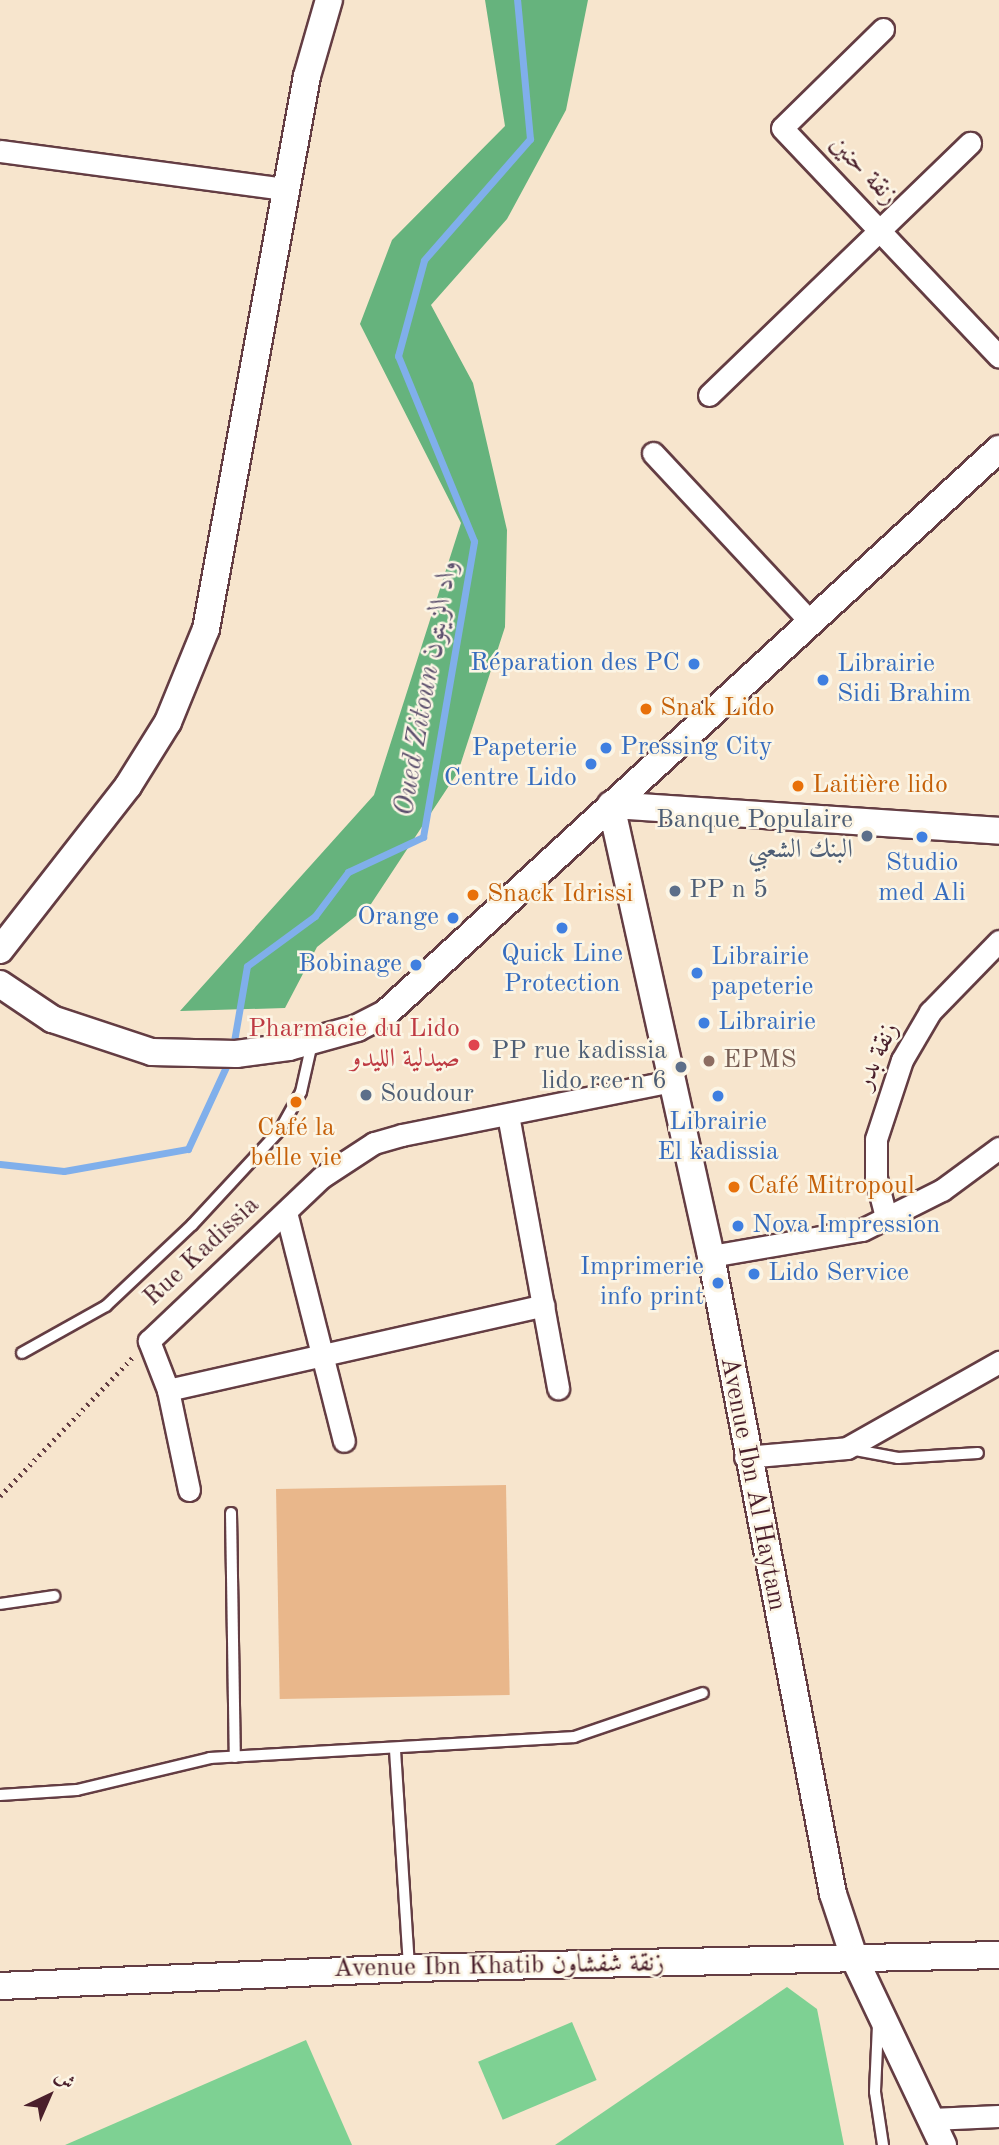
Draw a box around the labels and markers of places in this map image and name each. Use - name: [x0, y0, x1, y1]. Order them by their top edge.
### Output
- place label: Réparation des PC: [470, 648, 680, 680]
- place label: Librairie Sidi Brahim: [837, 649, 971, 710]
- marker: Réparation des PC: [686, 656, 702, 672]
- marker: Librairie Sidi Brahim: [815, 672, 831, 688]
- place label: Snak Lido: [660, 693, 775, 725]
- marker: Snak Lido: [638, 701, 654, 717]
- place label: Pressing City: [620, 732, 773, 764]
- place label: Papeterie Centre Lido: [444, 733, 577, 794]
- marker: Pressing City: [598, 740, 614, 756]
- marker: Papeterie Centre Lido: [583, 756, 599, 772]
- place label: Laitière lido: [812, 770, 948, 802]
- marker: Laitière lido: [790, 778, 806, 794]
- place label: Banque Populaire البنك الشعبي: [656, 805, 853, 866]
- marker: Banque Populaire البنك الشعبي: [859, 828, 875, 844]
- marker: Studio med Ali: [914, 829, 930, 845]
- place label: Studio med Ali: [878, 848, 966, 910]
- place label: PP n 5: [689, 875, 768, 907]
- place label: Snack Idrissi: [487, 879, 633, 911]
- marker: PP n 5: [667, 883, 683, 899]
- marker: Snack Idrissi: [465, 887, 481, 903]
- place label: Orange: [357, 902, 439, 934]
- marker: Orange: [445, 910, 461, 926]
- marker: Quick Line Protection: [554, 920, 570, 936]
- place label: Quick Line Protection: [501, 939, 623, 1000]
- place label: Librairie papeterie: [711, 942, 813, 1004]
- place label: Bobinage: [298, 949, 402, 981]
- marker: Bobinage: [408, 957, 424, 973]
- marker: Librairie papeterie: [689, 965, 705, 981]
- place label: Librairie: [718, 1007, 816, 1039]
- place label: Pharmacie du Lido صيدلية الليدو: [248, 1014, 460, 1076]
- marker: Librairie: [696, 1015, 712, 1031]
- place label: PP rue kadissia lido rce n 6: [491, 1036, 667, 1098]
- marker: Pharmacie du Lido صيدلية الليدو: [466, 1037, 482, 1053]
- place label: EPMS: [723, 1045, 797, 1077]
- marker: EPMS: [701, 1053, 717, 1069]
- marker: PP rue kadissia lido rce n 6: [673, 1059, 689, 1075]
- place label: Soudour: [380, 1079, 474, 1111]
- marker: Soudour: [358, 1087, 374, 1103]
- marker: Librairie El kadissia: [710, 1088, 726, 1104]
- marker: Café la belle vie: [288, 1094, 304, 1110]
- place label: Librairie El kadissia: [657, 1107, 779, 1168]
- place label: Café la belle vie: [250, 1113, 342, 1174]
- place label: Café Mitropoul: [748, 1171, 915, 1203]
- marker: Café Mitropoul: [726, 1179, 742, 1195]
- place label: Nova Impression: [752, 1210, 940, 1242]
- marker: Nova Impression: [730, 1218, 746, 1234]
- place label: Imprimerie info print: [580, 1252, 704, 1314]
- place label: Lido Service: [768, 1258, 909, 1290]
- marker: Lido Service: [746, 1266, 762, 1282]
- marker: Imprimerie info print: [710, 1275, 726, 1291]

